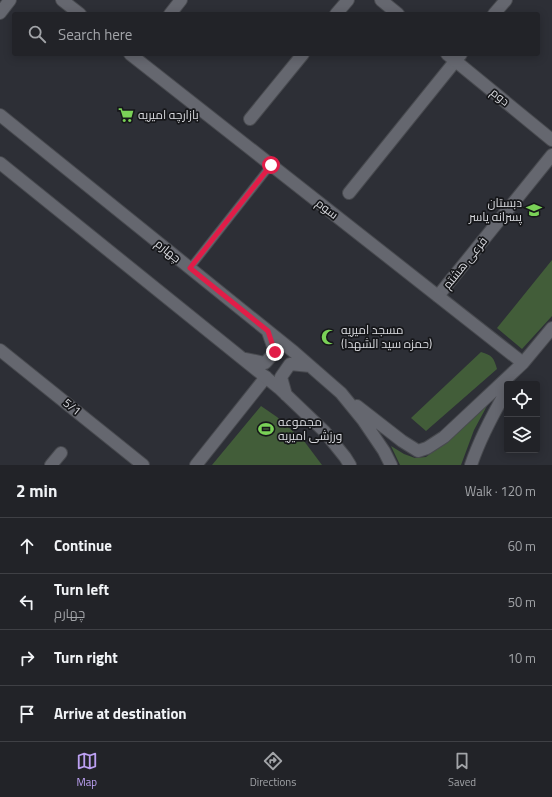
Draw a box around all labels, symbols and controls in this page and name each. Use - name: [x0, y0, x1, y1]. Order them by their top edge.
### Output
- search box: [12, 12, 540, 56]
- icon: search: [26, 23, 48, 45]
- text: Search here: [58, 23, 132, 46]
- street label: دوم: [487, 83, 514, 110]
- place label: بازارچه امیریه: [138, 105, 199, 124]
- supermarket icon: بازارچه امیریه: [117, 106, 135, 124]
- route start: [262, 156, 280, 174]
- place label: دبستان پسرانه یاسر: [468, 193, 523, 226]
- street label: سوم: [312, 194, 343, 224]
- school or university icon: دبستان پسرانه یاسر: [525, 201, 543, 219]
- street label: فرعی هشتم: [438, 232, 492, 293]
- street label: چهارم: [151, 234, 185, 267]
- place label: مسجد امیریه (حمزه سید الشهدا): [341, 320, 432, 353]
- mosque icon: مسجد امیریه (حمزه سید الشهدا): [320, 328, 338, 346]
- route end: [266, 343, 284, 361]
- map controls: [504, 381, 540, 453]
- button: locate: [504, 381, 540, 417]
- street label: 5/1: [59, 393, 85, 420]
- place label: مجموعه ورزشی امیریه: [278, 412, 342, 445]
- button: layers: [504, 417, 540, 453]
- sports icon: مجموعه ورزشی امیریه: [257, 420, 275, 438]
- text: 2 min: [16, 478, 57, 504]
- text: Walk · 120 m: [465, 481, 536, 501]
- text: Continue: [54, 534, 112, 557]
- icon: ahead: [16, 535, 38, 557]
- text: 60 m: [508, 536, 536, 556]
- text: Turn left: [54, 578, 109, 601]
- icon: left: [16, 591, 38, 613]
- text: 50 m: [508, 592, 536, 612]
- text: چهارم: [54, 603, 85, 623]
- text: Turn right: [54, 646, 118, 669]
- icon: right: [16, 647, 38, 669]
- text: 10 m: [508, 648, 536, 668]
- text: Arrive at destination: [54, 702, 187, 725]
- icon: arrive: [16, 703, 38, 725]
- tab: Map: [76, 750, 98, 790]
- tab: Directions: [250, 750, 296, 790]
- tab: Saved: [448, 750, 476, 790]

